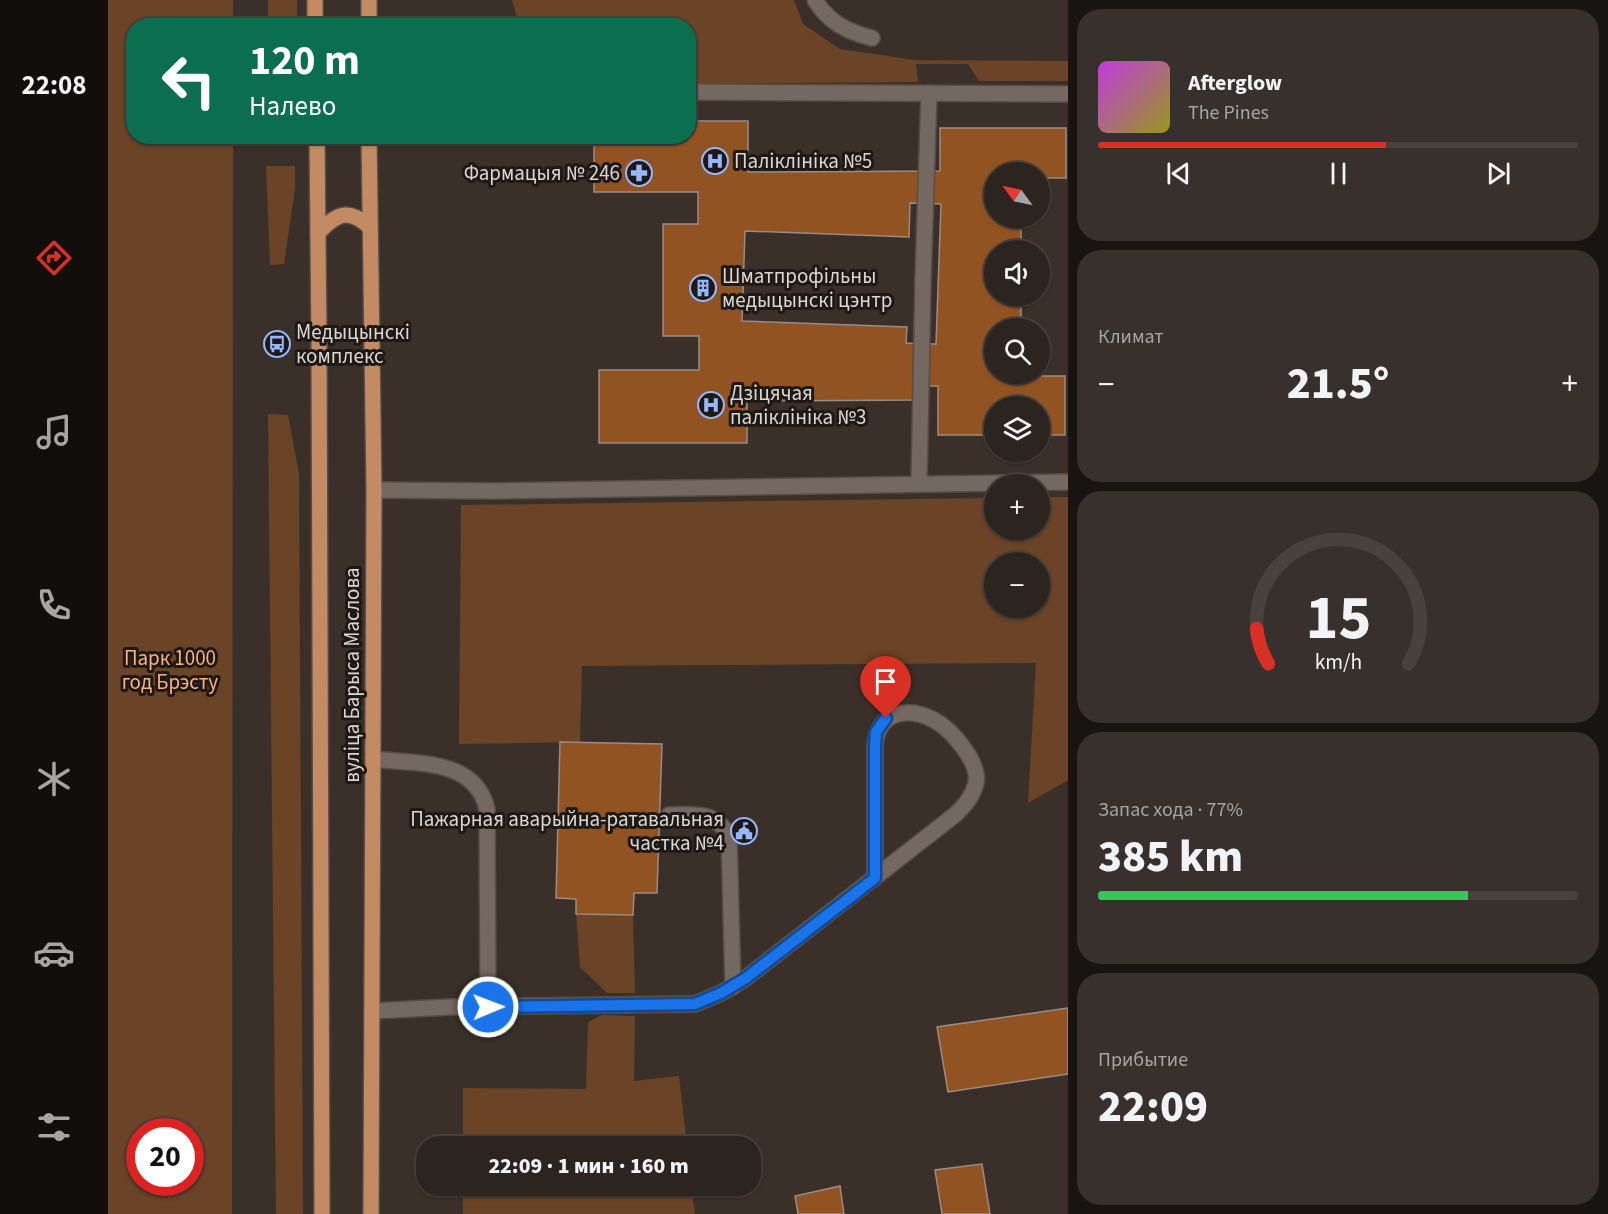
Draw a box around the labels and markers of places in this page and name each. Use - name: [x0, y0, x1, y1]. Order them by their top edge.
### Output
- hospital icon: Паліклініка №5: [700, 146, 730, 176]
- place label: Паліклініка №5: [734, 146, 872, 176]
- place label: Фармацыя № 246: [464, 158, 620, 188]
- pharmacy icon: Фармацыя № 246: [624, 158, 654, 188]
- place label: Шматпрофільны медыцынскі цэнтр: [722, 261, 892, 315]
- building icon: Шматпрофільны медыцынскі цэнтр: [688, 273, 718, 303]
- place label: Медыцынскі комплекс: [296, 317, 410, 371]
- bus stop icon: Медыцынскі комплекс: [262, 329, 292, 359]
- place label: Дзіцячая паліклініка №3: [730, 378, 866, 432]
- hospital icon: Дзіцячая паліклініка №3: [696, 390, 726, 420]
- pin: [860, 656, 911, 718]
- place label: Пажарная аварыйна-ратавальная частка №4: [410, 804, 724, 858]
- public building icon: Пажарная аварыйна-ратавальная частка №4: [729, 816, 759, 846]

